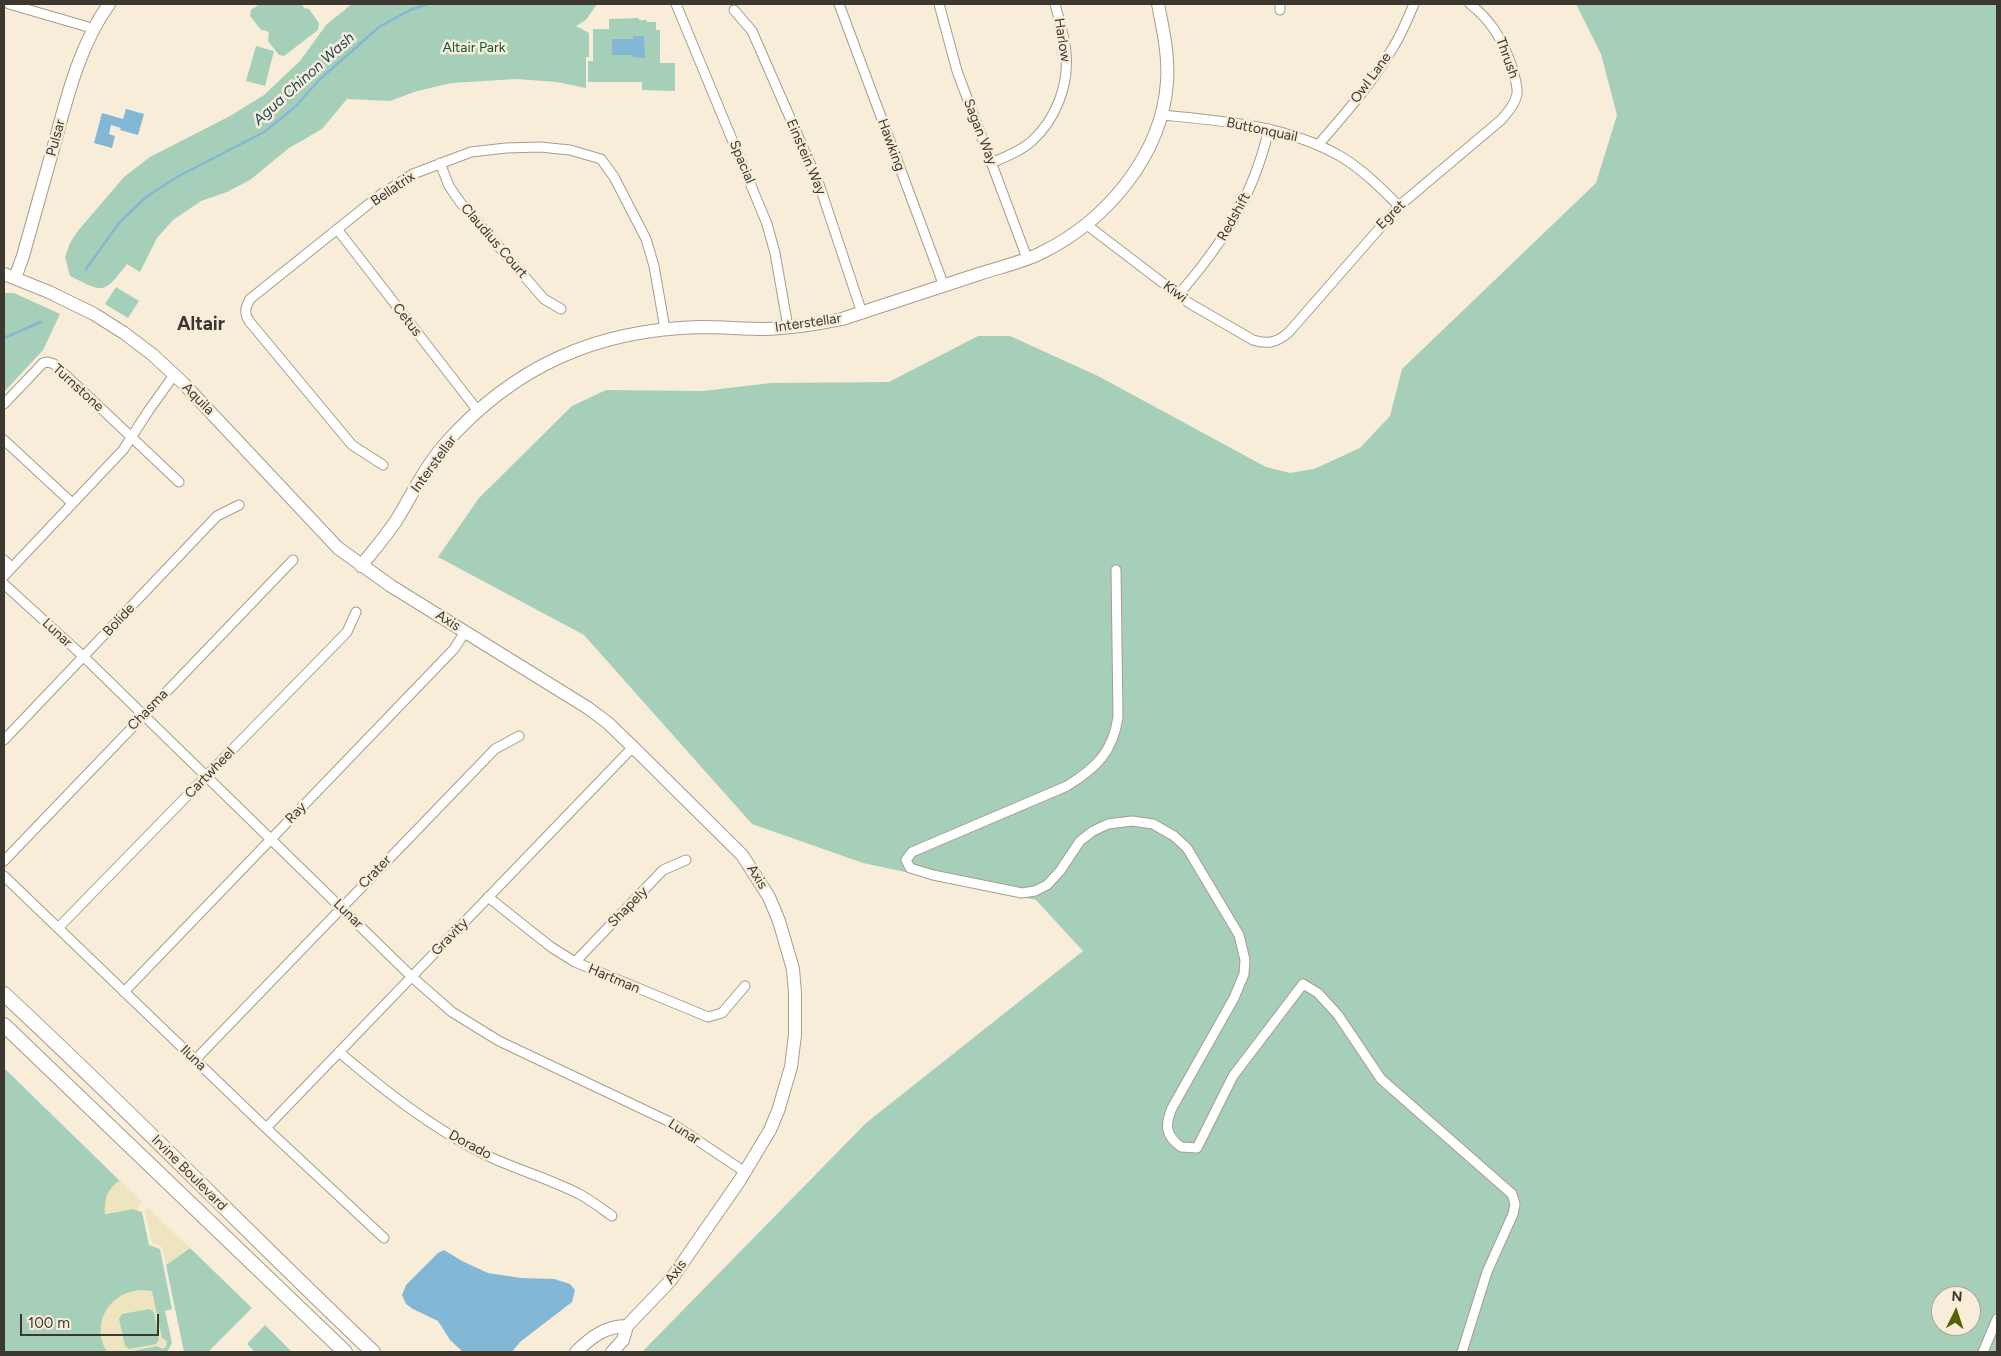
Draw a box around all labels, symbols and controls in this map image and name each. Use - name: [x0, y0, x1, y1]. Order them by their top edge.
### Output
- street label: Harlow: [1050, 17, 1074, 63]
- water label: Agua Chinon Wash: [250, 29, 358, 129]
- street label: Thrush: [1492, 35, 1522, 81]
- park label: Altair Park: [442, 40, 506, 56]
- street label: Owl Lane: [1347, 49, 1395, 107]
- street label: Sagan Way: [960, 96, 1000, 168]
- street label: Buttonquail: [1225, 114, 1299, 146]
- street label: Hawking: [874, 116, 908, 174]
- street label: Einstein Way: [783, 117, 829, 197]
- street label: Pulsar: [43, 118, 69, 158]
- street label: Spacial: [725, 138, 759, 186]
- street label: Bellatrix: [368, 168, 418, 210]
- street label: Redshift: [1214, 190, 1254, 244]
- street label: Egret: [1373, 197, 1409, 233]
- street label: Claudius Court: [457, 200, 531, 282]
- street label: Kiwi: [1160, 277, 1190, 307]
- street label: Cetus: [389, 300, 425, 340]
- street label: Interstellar: [774, 310, 842, 336]
- district label: Altair: [177, 313, 225, 335]
- street label: Turnstone: [49, 361, 107, 415]
- street label: Aquila: [178, 379, 218, 419]
- street label: Interstellar: [408, 432, 460, 496]
- street label: Bolide: [100, 600, 138, 640]
- street label: Axis: [433, 607, 463, 635]
- street label: Lunar: [39, 615, 75, 651]
- street label: Chasma: [124, 686, 172, 734]
- street label: Cartwheel: [182, 744, 238, 802]
- street label: Ray: [282, 799, 310, 827]
- street label: Crater: [355, 852, 395, 892]
- street label: Axis: [743, 862, 771, 892]
- street label: Shapely: [605, 883, 651, 931]
- street label: Lunar: [330, 896, 366, 932]
- street label: Gravity: [428, 915, 472, 959]
- street label: Hartman: [586, 961, 642, 997]
- street label: Iluna: [177, 1042, 209, 1074]
- street label: Lunar: [665, 1115, 703, 1149]
- street label: Dorado: [446, 1127, 494, 1163]
- street label: Irvine Boulevard: [148, 1132, 230, 1214]
- street label: Axis: [661, 1257, 691, 1287]
- north arrow: [1931, 1286, 1981, 1336]
- text: N: [1951, 1288, 1963, 1305]
- scale bar: [22, 1304, 161, 1336]
- text: 100 m: [28, 1314, 70, 1332]

